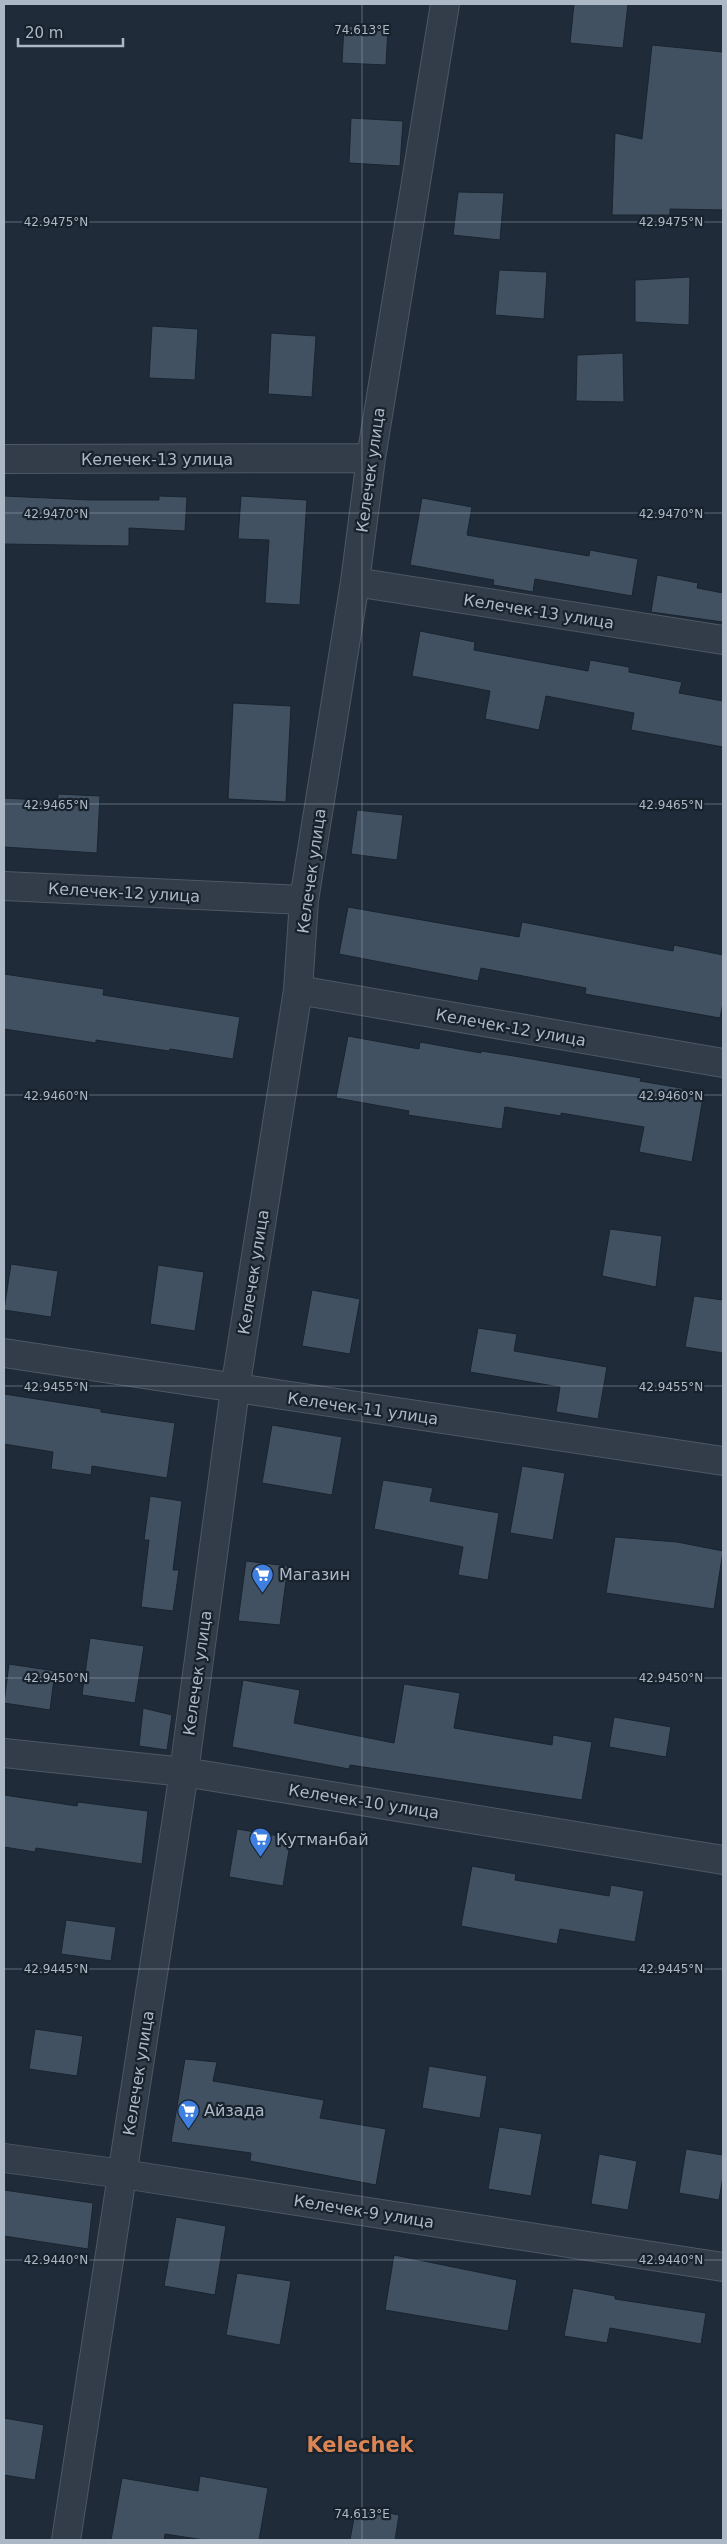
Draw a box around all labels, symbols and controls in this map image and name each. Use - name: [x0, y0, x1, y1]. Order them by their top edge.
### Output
- scale bar: [18, 15, 122, 47]
- text: 74.613°E: [334, 23, 390, 37]
- text: 20 m: [25, 24, 63, 42]
- text: 42.9475°N: [24, 215, 88, 229]
- text: 42.9475°N: [639, 215, 703, 229]
- street label: Келечек улица: [352, 406, 389, 534]
- street label: Келечек-13 улица: [81, 450, 233, 469]
- text: 42.9470°N: [24, 507, 88, 521]
- text: 42.9470°N: [639, 507, 703, 521]
- street label: Келечек-13 улица: [462, 590, 616, 633]
- text: 42.9465°N: [24, 798, 88, 812]
- text: 42.9465°N: [639, 798, 703, 812]
- street label: Келечек улица: [293, 807, 330, 935]
- street label: Келечек-12 улица: [47, 879, 200, 906]
- street label: Келечек-12 улица: [434, 1005, 588, 1050]
- text: 42.9460°N: [24, 1089, 88, 1103]
- text: 42.9460°N: [639, 1089, 703, 1103]
- street label: Келечек улица: [234, 1208, 273, 1336]
- text: 42.9455°N: [24, 1380, 88, 1394]
- text: 42.9455°N: [639, 1380, 703, 1394]
- street label: Келечек-11 улица: [286, 1388, 440, 1428]
- supermarket icon: Магазин: [251, 1562, 275, 1593]
- place label: Магазин: [279, 1565, 350, 1584]
- street label: Келечек улица: [179, 1609, 216, 1737]
- text: 42.9450°N: [24, 1671, 88, 1685]
- text: 42.9450°N: [639, 1671, 703, 1685]
- street label: Келечек-10 улица: [287, 1780, 441, 1823]
- supermarket icon: Кутманбай: [248, 1827, 272, 1858]
- place label: Кутманбай: [276, 1830, 369, 1849]
- text: 42.9445°N: [24, 1962, 88, 1976]
- text: 42.9445°N: [639, 1962, 703, 1976]
- street label: Келечек улица: [119, 2009, 158, 2137]
- supermarket icon: Айзада: [176, 2098, 200, 2129]
- place label: Айзада: [204, 2101, 265, 2120]
- street label: Келечек-9 улица: [292, 2191, 436, 2232]
- text: 42.9440°N: [24, 2253, 88, 2267]
- text: 42.9440°N: [639, 2253, 703, 2267]
- district label: Kelechek: [306, 2433, 415, 2457]
- text: 74.613°E: [334, 2507, 390, 2521]

